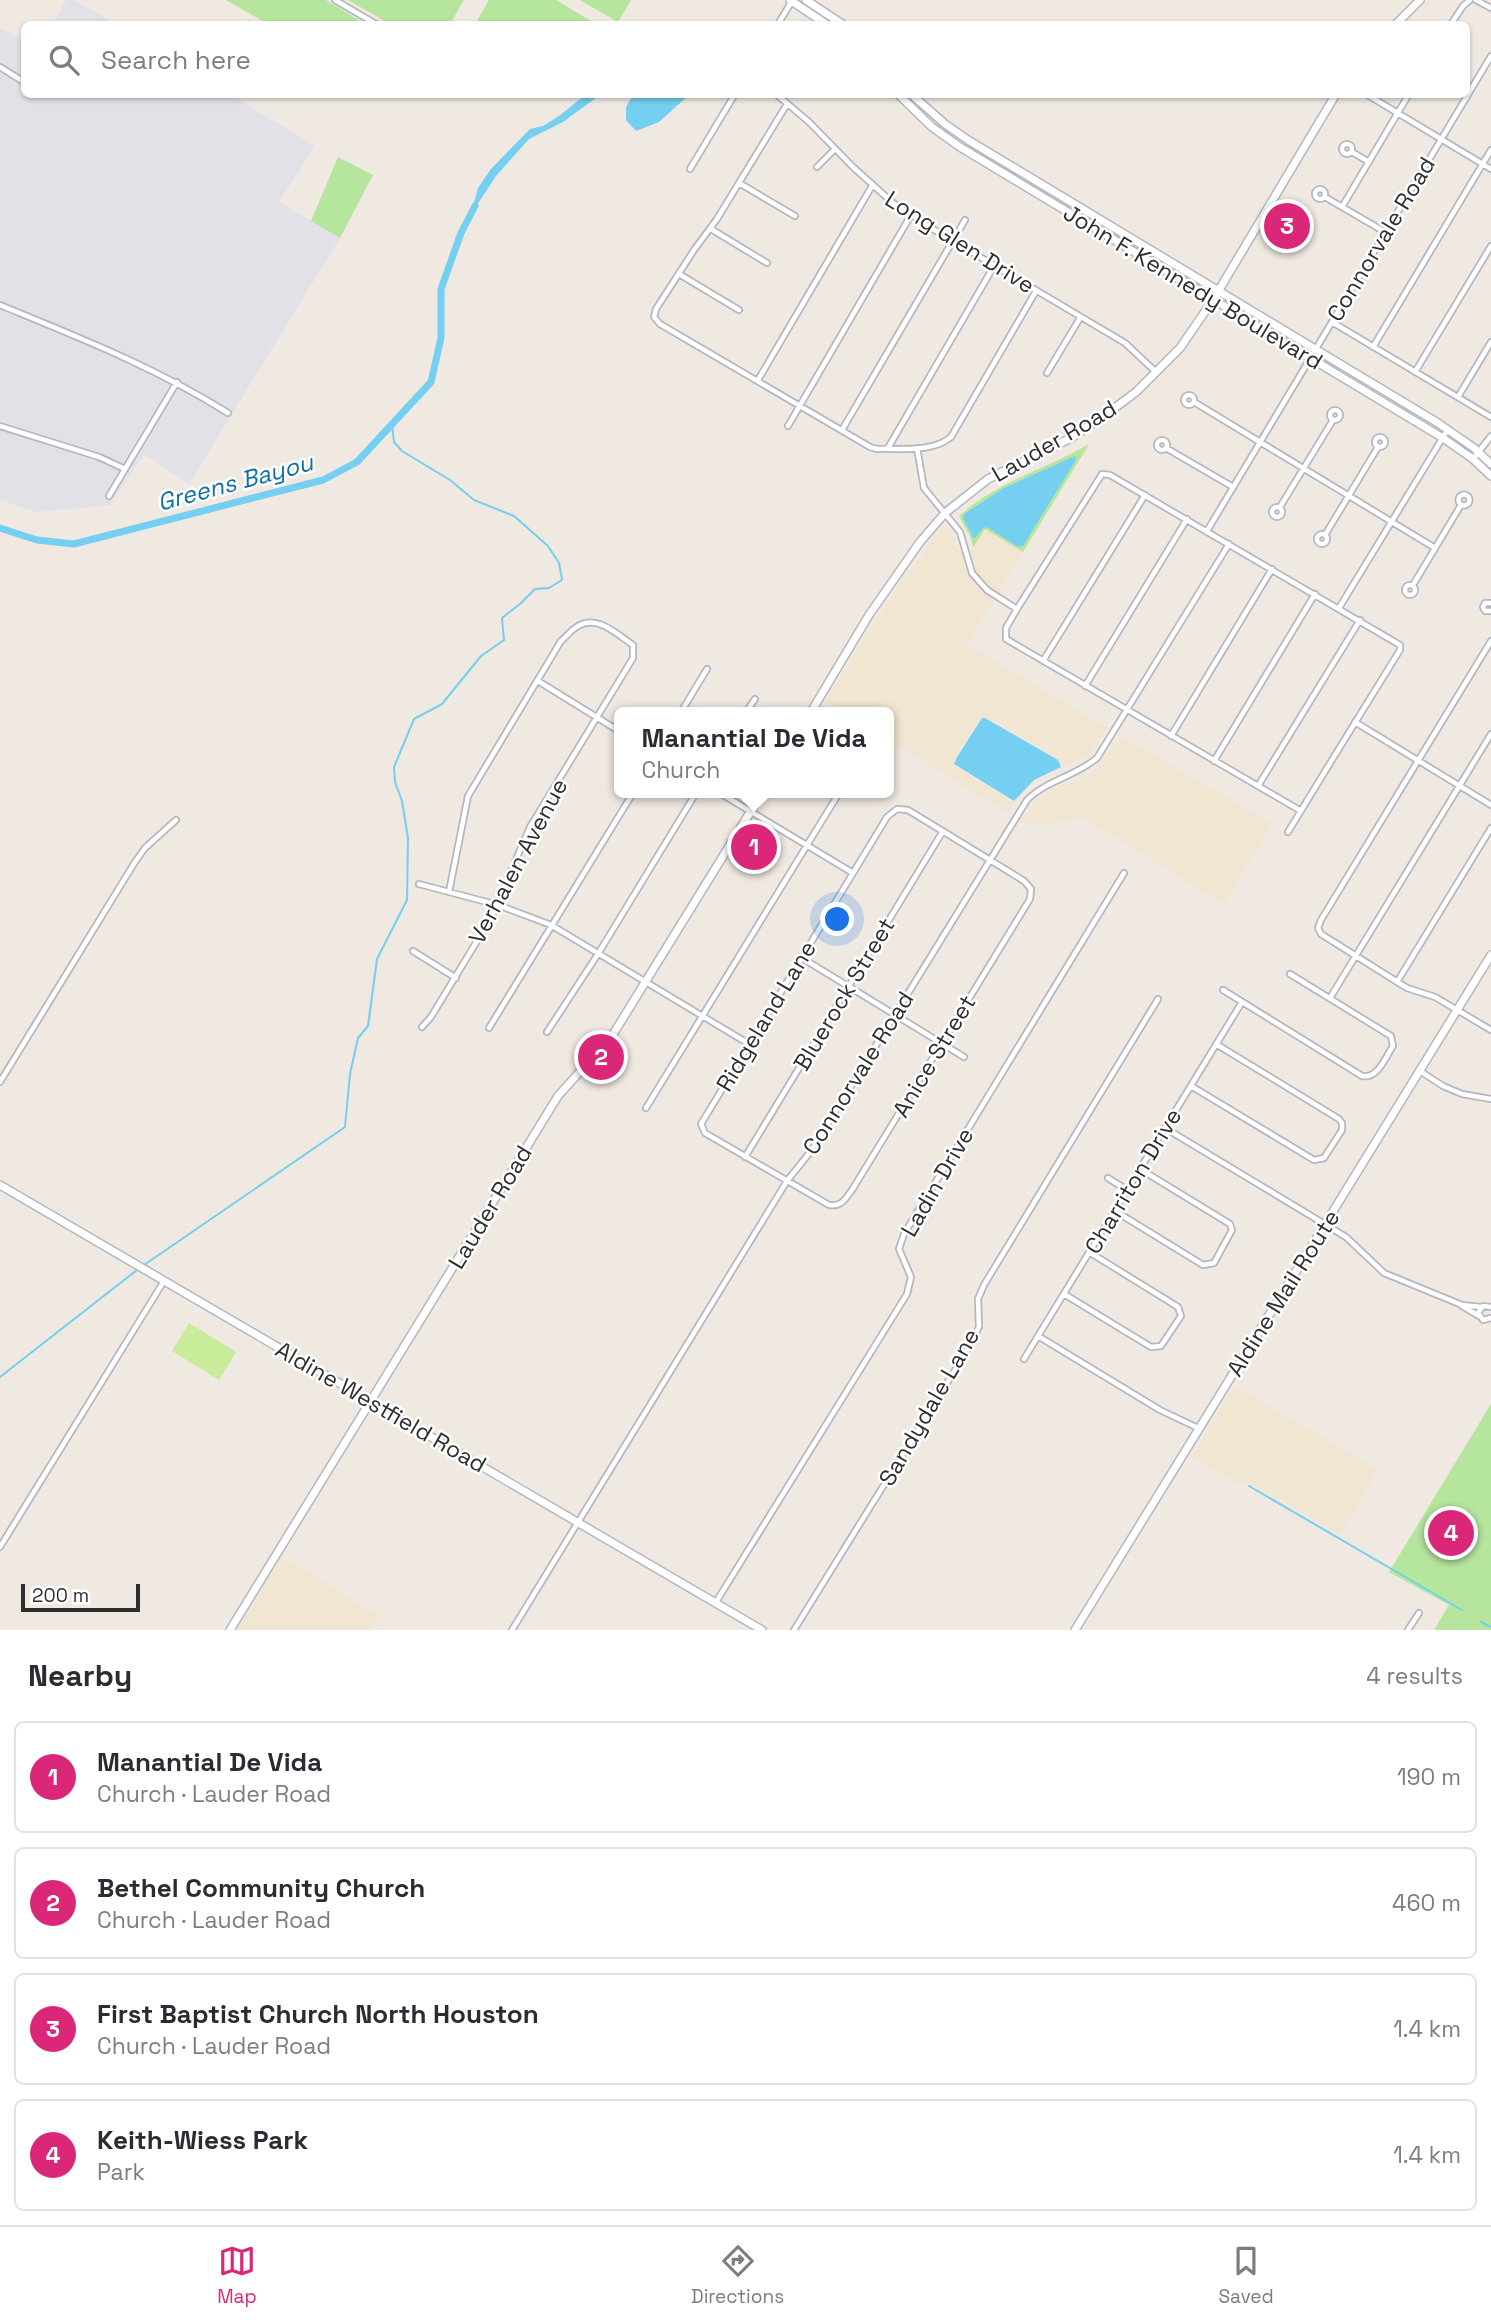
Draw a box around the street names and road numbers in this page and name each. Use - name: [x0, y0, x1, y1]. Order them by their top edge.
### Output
- street label: Connorvale Road: [1320, 151, 1442, 327]
- street label: Long Glen Drive: [880, 184, 1040, 300]
- street label: John F. Kennedy Boulevard: [1058, 198, 1328, 376]
- street label: Lauder Road: [986, 393, 1122, 489]
- street label: Verhalen Avenue: [462, 773, 574, 949]
- street label: Bluerock Street: [787, 912, 901, 1076]
- street label: Ridgeland Lane: [709, 935, 823, 1097]
- street label: Connorvale Road: [796, 986, 920, 1160]
- street label: Anice Street: [886, 989, 982, 1123]
- street label: Charriton Drive: [1078, 1103, 1188, 1259]
- street label: Ladin Drive: [894, 1122, 980, 1242]
- street label: Lauder Road: [441, 1140, 539, 1274]
- street label: Aldine Mail Route: [1220, 1204, 1346, 1382]
- street label: Sandydale Lane: [872, 1323, 986, 1491]
- street label: Aldine Westfield Road: [270, 1334, 492, 1480]

